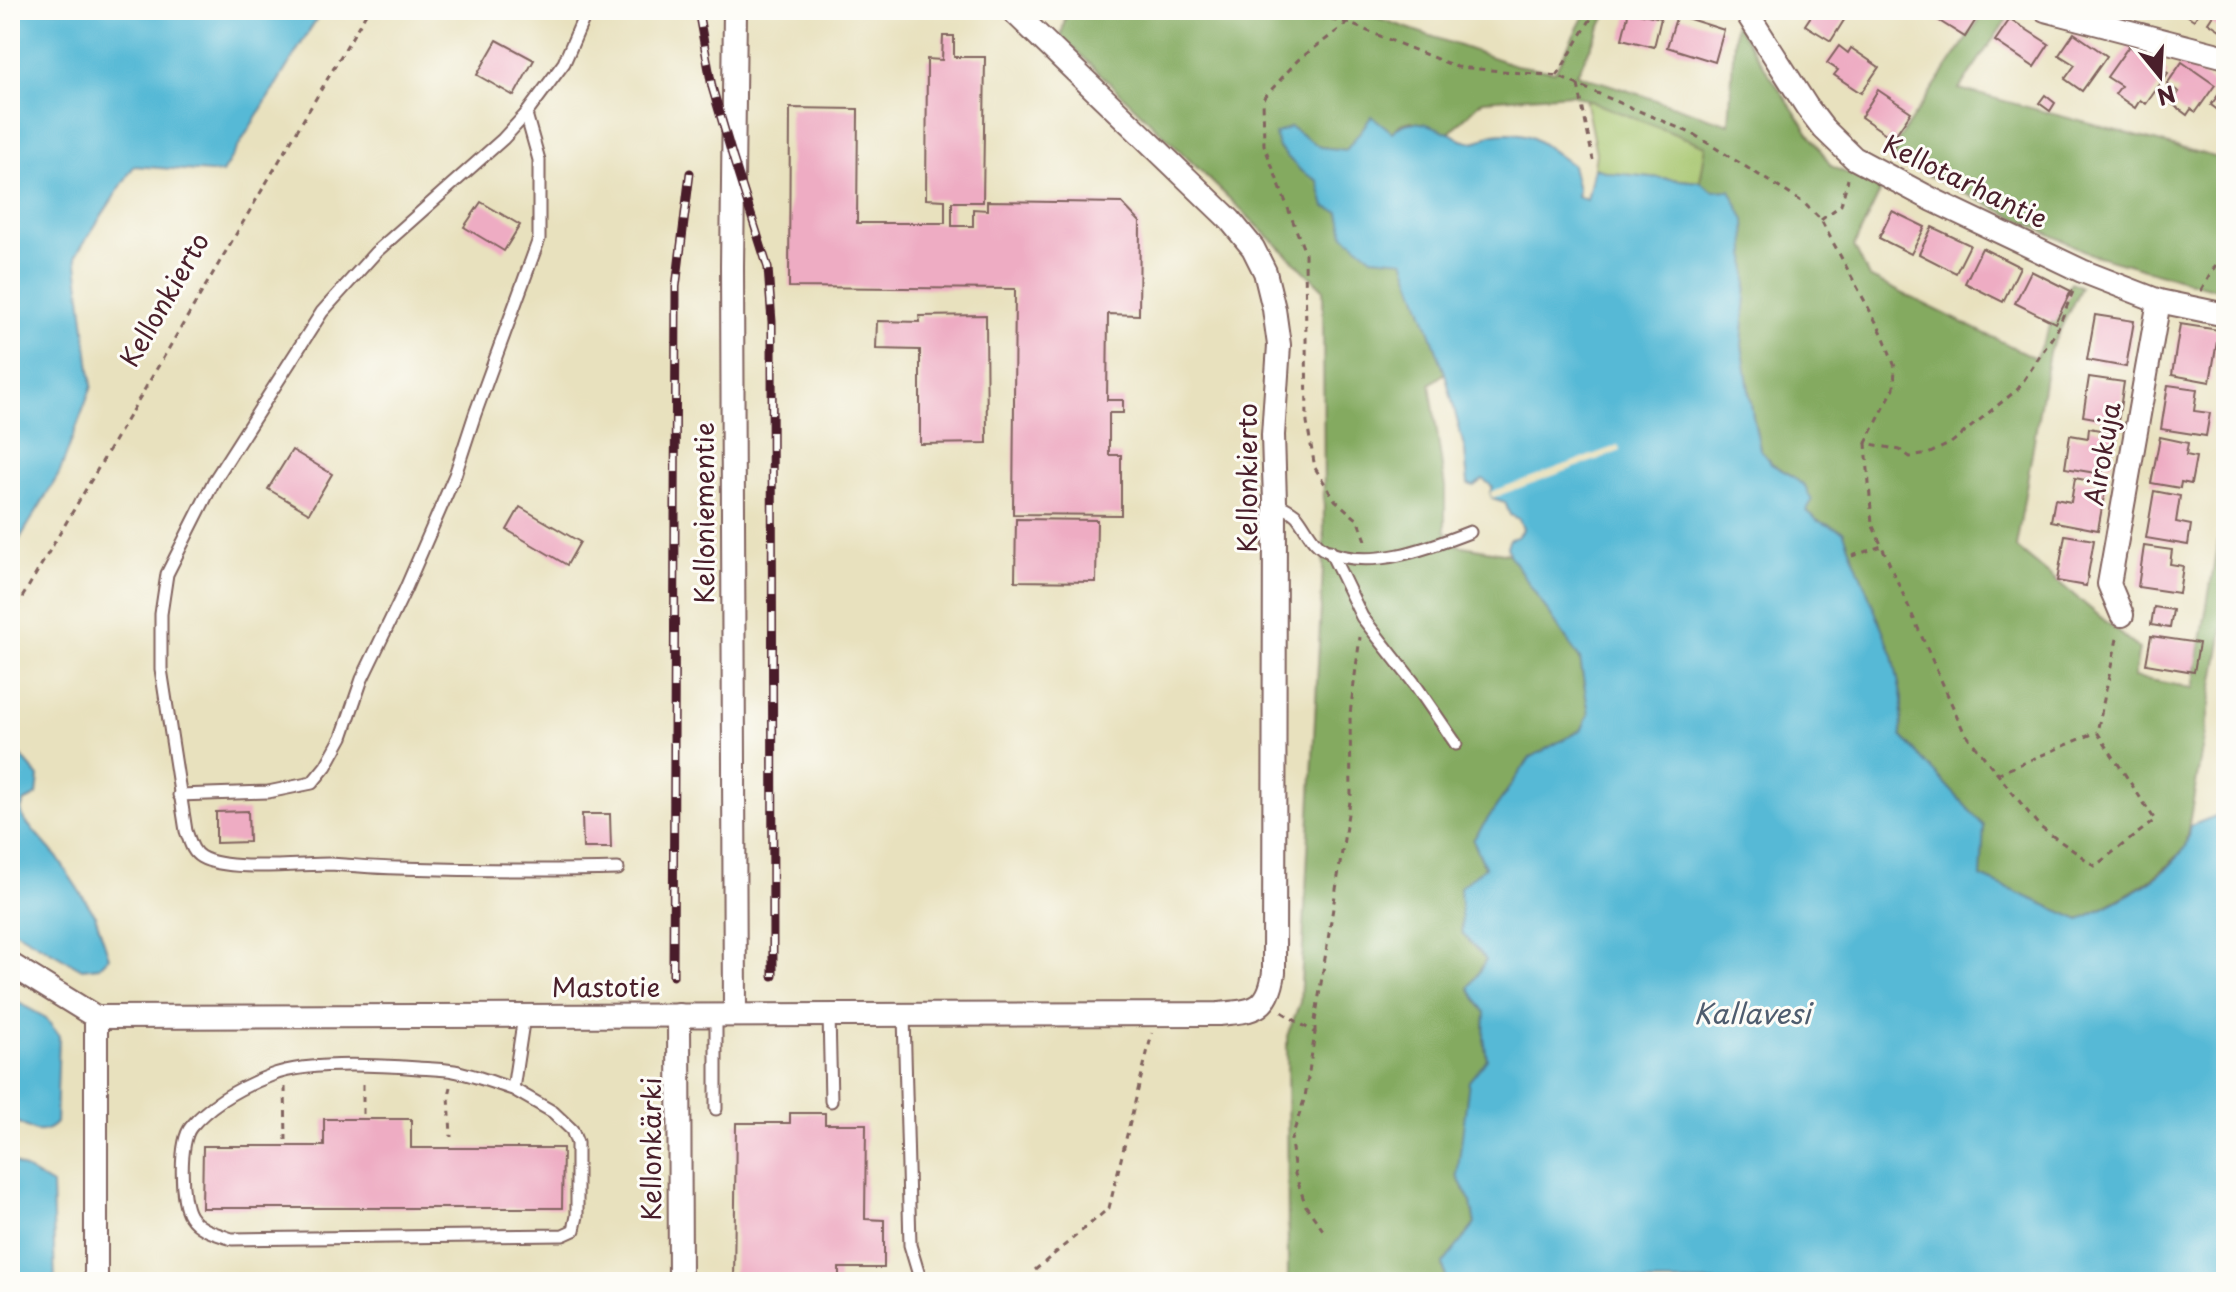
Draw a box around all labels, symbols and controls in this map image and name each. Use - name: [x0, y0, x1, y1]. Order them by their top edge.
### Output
- north arrow: [2120, 36, 2200, 116]
- text: N: [2153, 78, 2180, 115]
- street label: Kellotarhantie: [1877, 124, 2055, 237]
- street label: Kellonkierto: [109, 225, 218, 374]
- street label: Airokuja: [2073, 398, 2130, 509]
- street label: Kellonkierto: [1227, 403, 1266, 553]
- street label: Kelloniementie: [684, 422, 723, 604]
- street label: Mastotie: [552, 967, 660, 1006]
- water label: Kallavesi: [1694, 991, 1815, 1034]
- street label: Kellonkärki: [631, 1077, 670, 1221]

